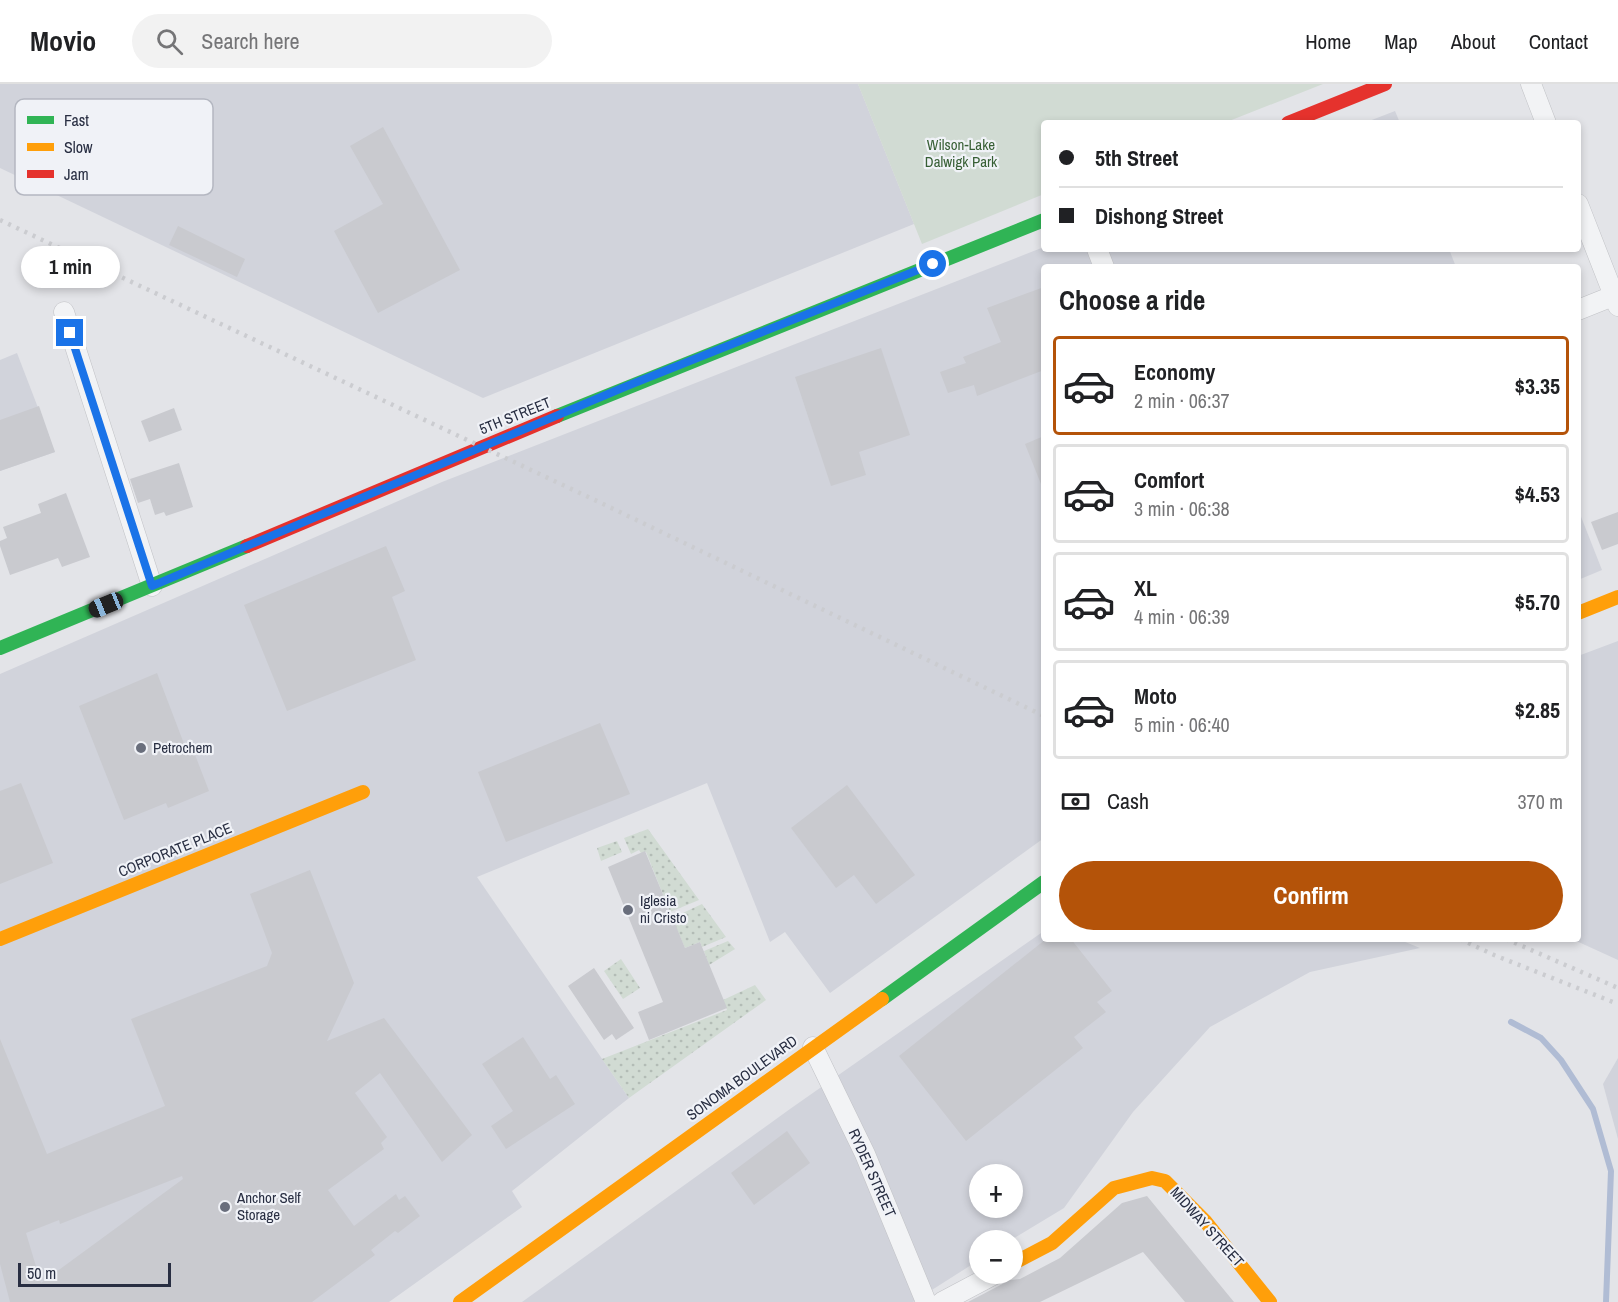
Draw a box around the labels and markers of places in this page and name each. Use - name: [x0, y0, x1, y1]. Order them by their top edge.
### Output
- place label: Petrochem: [153, 737, 212, 758]
- marker: Petrochem: [134, 741, 148, 755]
- place label: Iglesia ni Cristo: [640, 890, 687, 928]
- marker: Iglesia ni Cristo: [621, 903, 635, 917]
- place label: Anchor Self Storage: [236, 1187, 301, 1225]
- marker: Anchor Self Storage: [218, 1200, 232, 1214]

